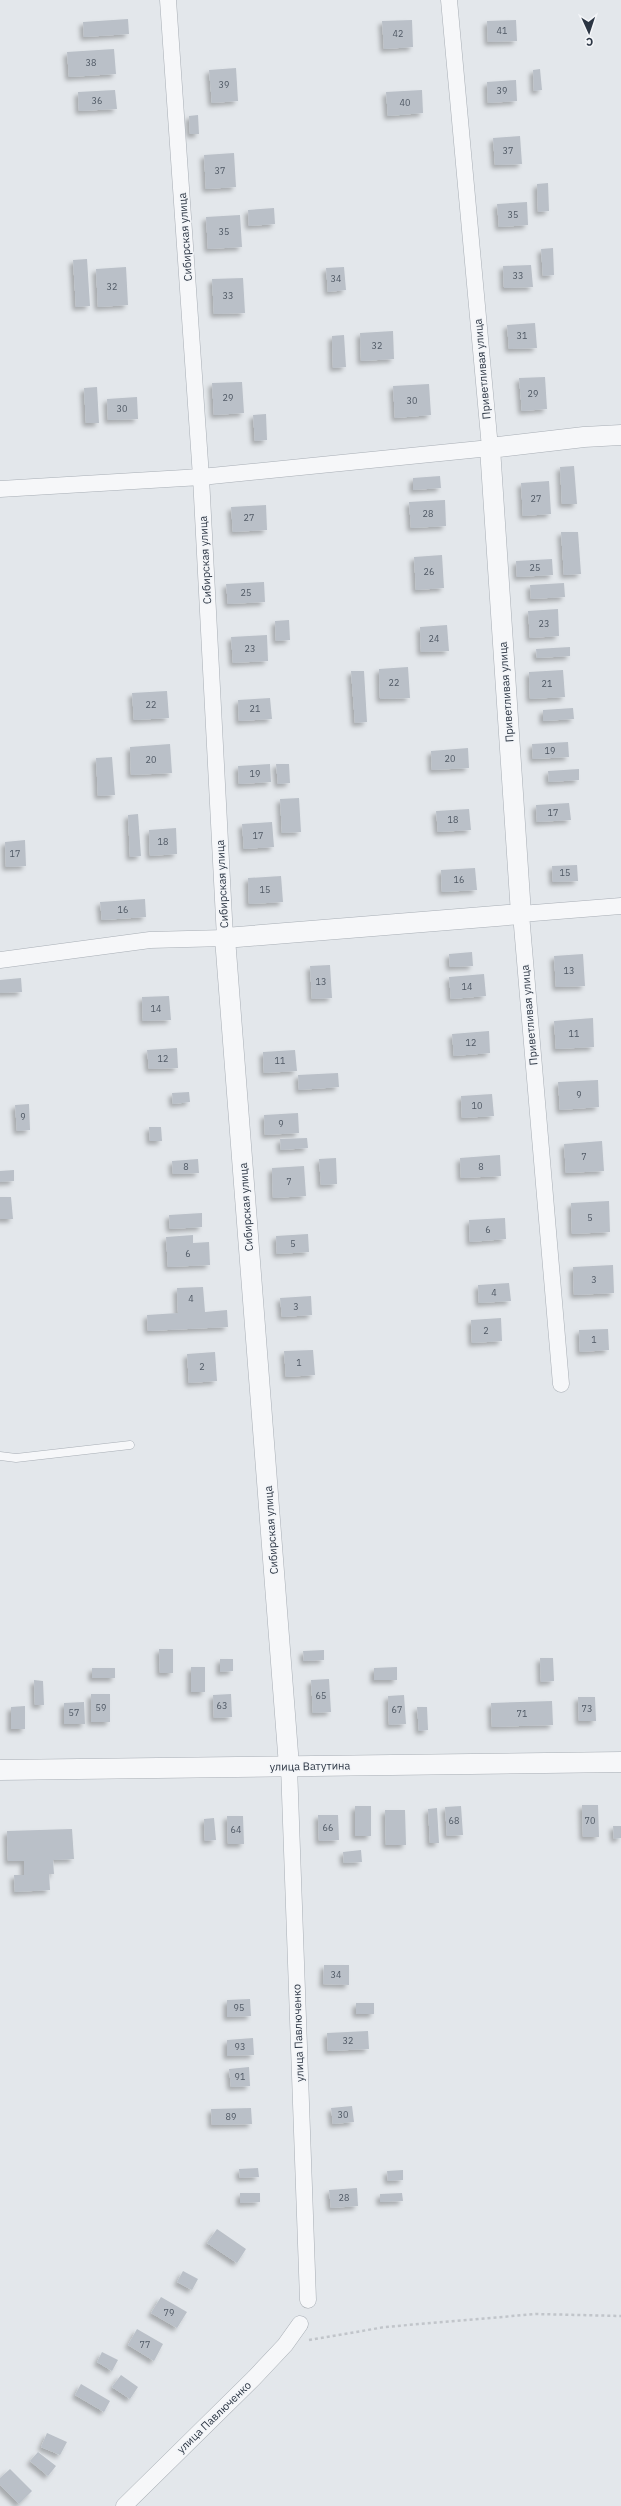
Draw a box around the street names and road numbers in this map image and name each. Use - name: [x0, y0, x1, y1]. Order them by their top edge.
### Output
- street label: Сибирская улица: [175, 192, 195, 282]
- street label: Приветливая улица: [471, 318, 493, 420]
- street label: Сибирская улица: [196, 515, 214, 605]
- street label: Приветливая улица: [495, 641, 517, 743]
- street label: Сибирская улица: [213, 839, 231, 929]
- street label: Приветливая улица: [518, 964, 540, 1066]
- street label: Сибирская улица: [236, 1162, 256, 1252]
- street label: Сибирская улица: [261, 1485, 281, 1575]
- street label: улица Ватутина: [269, 1758, 351, 1774]
- street label: улица Павлюченко: [289, 1984, 307, 2082]
- street label: улица Павлюченко: [174, 2378, 254, 2456]

